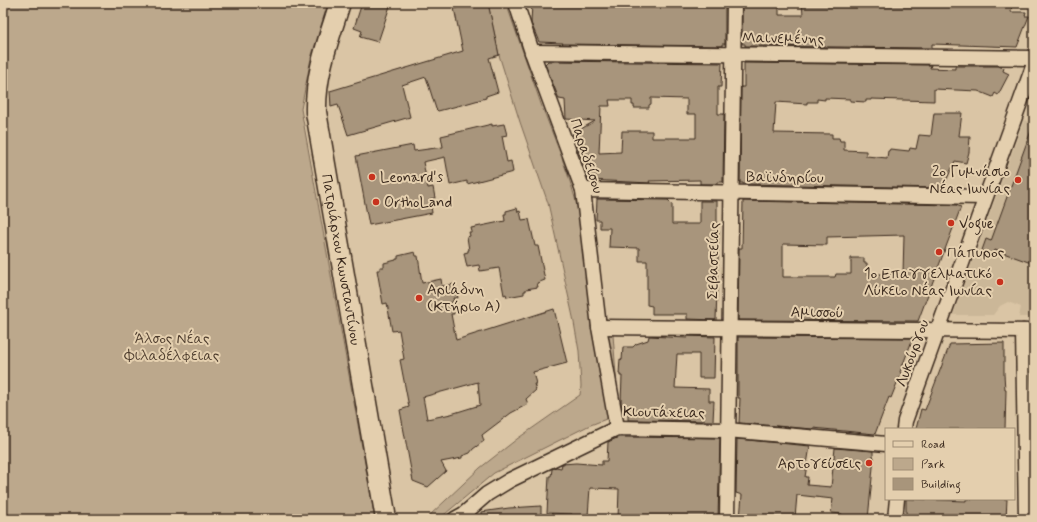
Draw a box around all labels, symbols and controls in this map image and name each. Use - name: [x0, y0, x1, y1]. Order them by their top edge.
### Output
- street label: Μαινεμένης: [742, 28, 825, 50]
- street label: Παραδείσου: [565, 116, 608, 197]
- place label: 2ο Γυμνάσιο Νέας Ιωνίας: [929, 162, 1010, 199]
- street label: Βαϊνδηρίου: [746, 167, 824, 189]
- place label: Leonard's: [380, 168, 444, 188]
- marker: Leonard's: [367, 172, 377, 182]
- street label: Πατριάρχου Κωνσταντίνου: [316, 173, 365, 347]
- marker: 2ο Γυμνάσιο Νέας Ιωνίας: [1013, 175, 1023, 185]
- place label: OrthoLand: [384, 193, 452, 213]
- marker: OrthoLand: [371, 197, 381, 207]
- place label: Vogue: [959, 214, 994, 235]
- marker: Vogue: [946, 218, 956, 228]
- street label: Σεβαστείας: [703, 222, 725, 300]
- place label: Πάπυρος: [947, 243, 1005, 263]
- marker: Πάπυρος: [934, 247, 944, 257]
- place label: 1ο Επαγγελματικό Λύκειο Νέας Ιωνίας: [864, 264, 992, 301]
- marker: 1ο Επαγγελματικό Λύκειο Νέας Ιωνίας: [995, 277, 1005, 287]
- place label: Αριάδνη (Κτήριο Α): [427, 280, 500, 317]
- marker: Αριάδνη (Κτήριο Α): [414, 293, 424, 303]
- street label: Αμισσού: [790, 303, 844, 323]
- street label: Λυκούργου: [891, 317, 934, 390]
- park label: Άλσος Νέας Φιλαδέλφειας: [124, 329, 220, 366]
- street label: Κιουτάχειας: [623, 402, 705, 424]
- legend: [885, 428, 1015, 500]
- text: Road: [921, 437, 945, 453]
- place label: Αρτογεύσεις: [778, 454, 861, 474]
- text: Park: [921, 457, 945, 473]
- marker: Αρτογεύσεις: [864, 458, 874, 468]
- text: Building: [921, 477, 961, 494]

